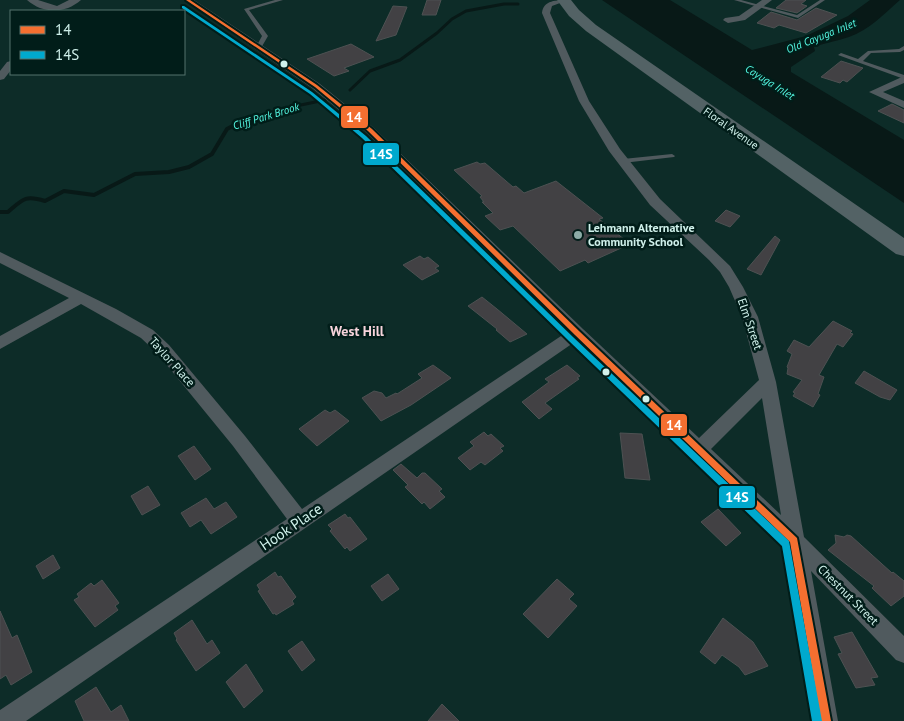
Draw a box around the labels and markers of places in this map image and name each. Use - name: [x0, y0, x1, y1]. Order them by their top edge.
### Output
- unlabelled marker: [279, 59, 289, 69]
- place label: Lehmann Alternative Community School: [588, 220, 695, 249]
- marker: Lehmann Alternative Community School: [572, 229, 584, 241]
- unlabelled marker: [601, 367, 611, 377]
- unlabelled marker: [641, 394, 651, 404]

